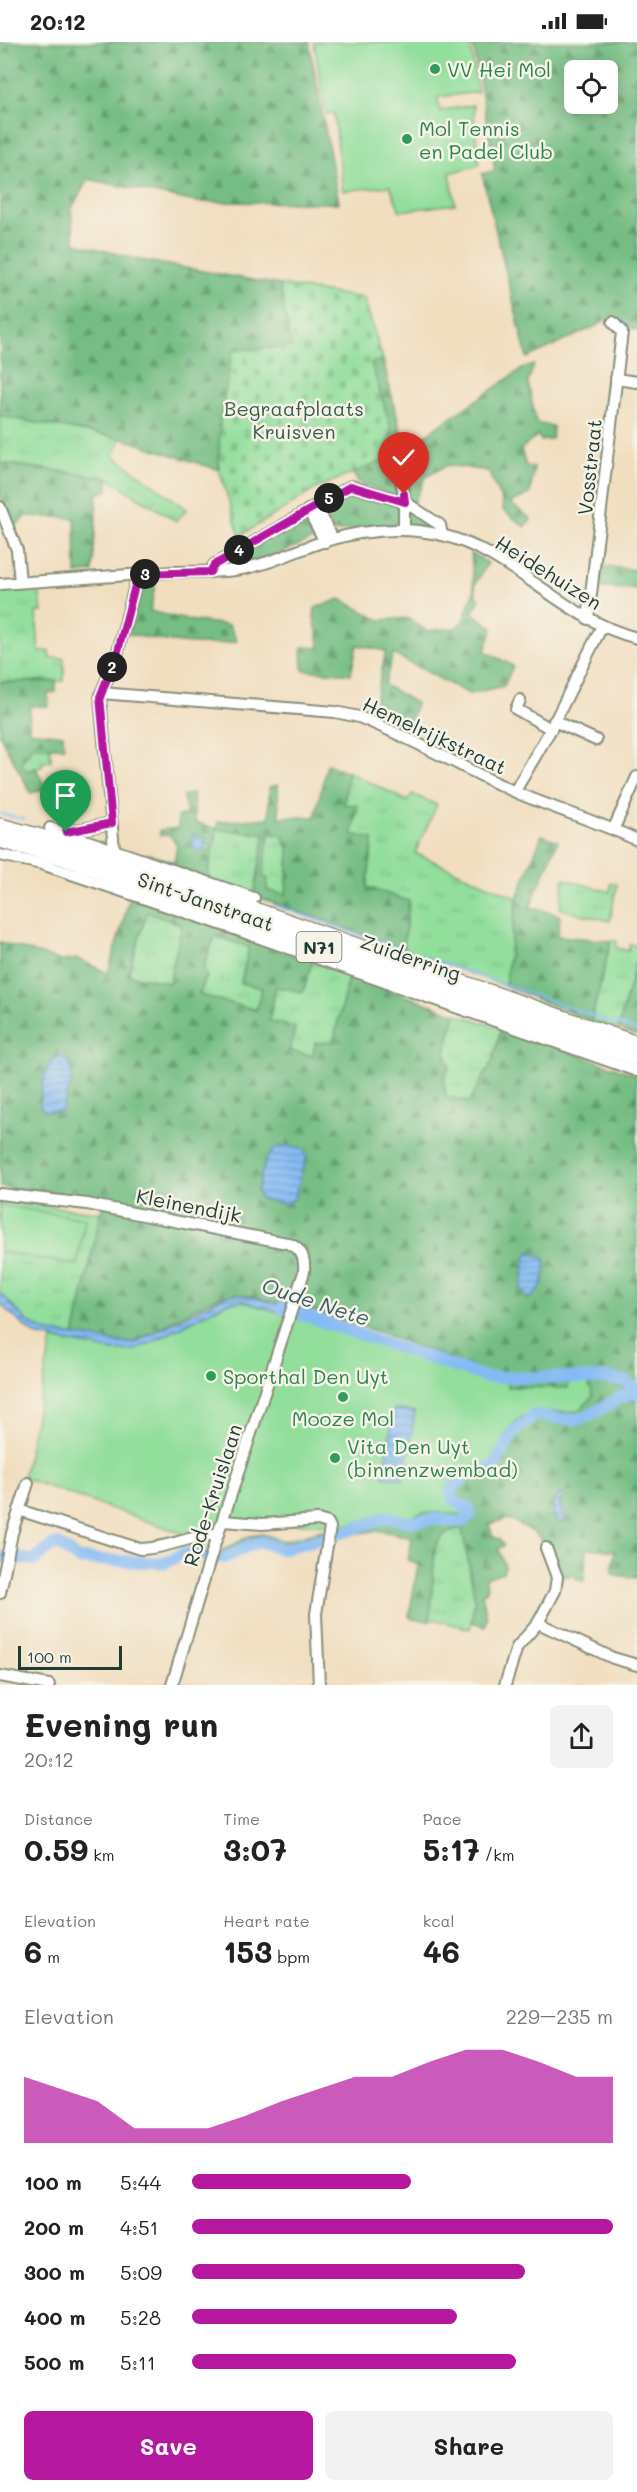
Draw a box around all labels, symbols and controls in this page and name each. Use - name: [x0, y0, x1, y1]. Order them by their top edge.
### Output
- text: 20:12: [30, 7, 85, 36]
- place label: VV Hei Mol: [447, 56, 551, 82]
- map controls: [564, 60, 618, 114]
- button: locate: [564, 60, 618, 114]
- marker: VV Hei Mol: [428, 62, 442, 76]
- place label: Mol Tennis en Padel Club: [419, 115, 553, 164]
- marker: Mol Tennis en Padel Club: [400, 132, 414, 146]
- park label: Begraafplaats Kruisven: [224, 395, 364, 444]
- street label: Vosstraat: [571, 418, 607, 516]
- pin: [378, 432, 429, 494]
- icon: check: [387, 441, 420, 474]
- pin: 5: [314, 483, 344, 513]
- text: 5: [324, 487, 334, 508]
- street label: Heidehuizen: [491, 529, 607, 615]
- pin: 4: [224, 535, 254, 565]
- text: 4: [234, 539, 244, 560]
- pin: 3: [130, 559, 160, 589]
- text: 3: [140, 563, 150, 584]
- pin: 2: [97, 652, 127, 682]
- text: 2: [108, 656, 116, 677]
- street label: Hemelrijkstraat: [359, 690, 511, 780]
- pin: [40, 770, 91, 832]
- icon: arrive: [49, 779, 82, 812]
- street label: Sint-Janstraat: [134, 866, 278, 936]
- street label: Zuiderring: [357, 928, 465, 986]
- road number: N71: [296, 932, 342, 962]
- street label: Kleinendijk: [134, 1182, 244, 1228]
- water label: Oude Nete: [259, 1271, 373, 1331]
- place label: Sporthal Den Uyt: [223, 1363, 389, 1389]
- marker: Sporthal Den Uyt: [204, 1369, 218, 1383]
- marker: Mooze Mol: [336, 1390, 350, 1404]
- place label: Mooze Mol: [292, 1405, 394, 1431]
- street label: Rode-Kruislaan: [177, 1421, 247, 1569]
- place label: Vita Den Uyt (binnenzwembad): [347, 1433, 518, 1482]
- marker: Vita Den Uyt (binnenzwembad): [328, 1451, 342, 1465]
- scale bar: [18, 1643, 122, 1670]
- text: 100 m: [27, 1646, 72, 1667]
- text: Evening run: [24, 1702, 218, 1745]
- button: share: [550, 1705, 613, 1768]
- text: 20:12: [24, 1746, 74, 1772]
- text: Distance: [24, 1808, 93, 1829]
- text: Time: [223, 1808, 260, 1829]
- text: Pace: [423, 1808, 462, 1829]
- text: 0.59: [24, 1829, 88, 1869]
- text: 3:07: [223, 1829, 287, 1869]
- text: 5:17: [423, 1829, 480, 1869]
- text: km: [88, 1844, 114, 1865]
- text: /km: [480, 1844, 514, 1865]
- text: Elevation: [24, 1910, 96, 1931]
- text: Heart rate: [223, 1910, 310, 1931]
- text: kcal: [423, 1910, 455, 1931]
- text: 6: [24, 1931, 42, 1971]
- text: 153: [223, 1931, 272, 1971]
- text: 46: [423, 1931, 460, 1971]
- text: m: [42, 1946, 60, 1967]
- text: bpm: [272, 1946, 310, 1967]
- text: Elevation: [24, 2003, 114, 2029]
- text: 229–235 m: [506, 2003, 613, 2029]
- text: 100 m: [24, 2169, 82, 2195]
- text: 5:44: [120, 2169, 161, 2195]
- text: 200 m: [24, 2214, 84, 2240]
- text: 4:51: [120, 2214, 159, 2240]
- text: 300 m: [24, 2259, 85, 2285]
- text: 5:09: [120, 2259, 162, 2285]
- text: 400 m: [24, 2304, 85, 2330]
- text: 5:28: [120, 2304, 161, 2330]
- text: 500 m: [24, 2349, 84, 2375]
- text: 5:11: [120, 2349, 156, 2375]
- button: Save: [24, 2411, 313, 2480]
- button: Share: [325, 2411, 613, 2480]

